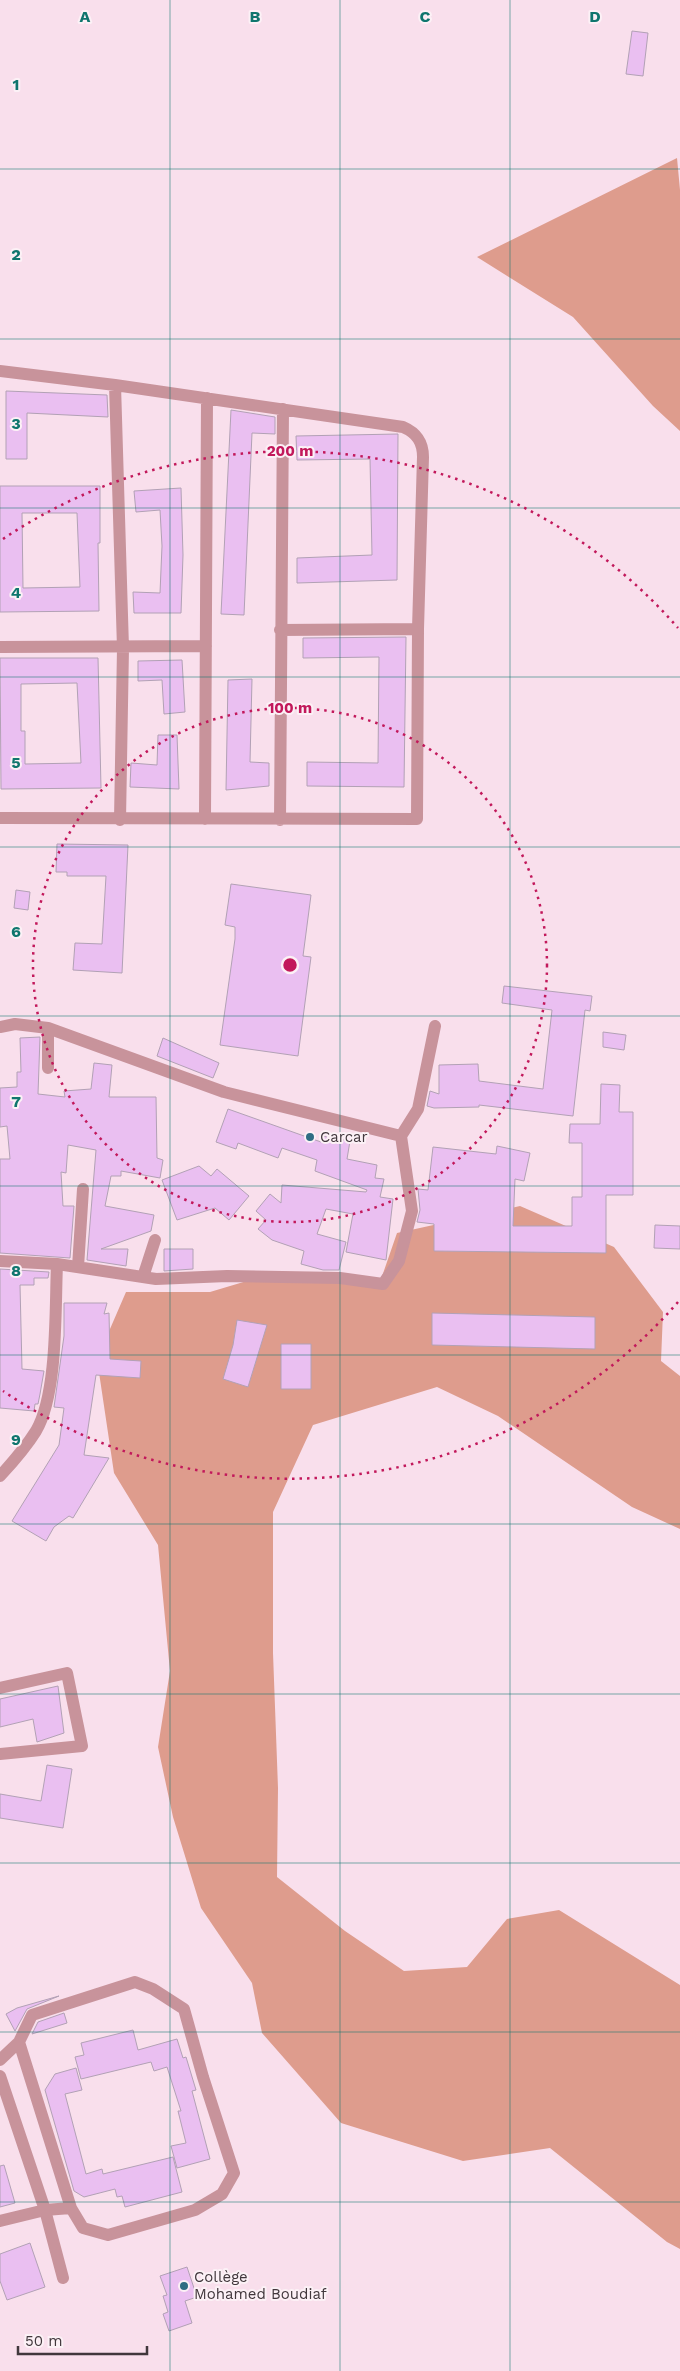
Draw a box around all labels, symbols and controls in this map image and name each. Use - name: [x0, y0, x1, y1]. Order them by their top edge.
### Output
- text: A: [80, 7, 91, 26]
- text: B: [250, 7, 261, 26]
- text: C: [420, 7, 431, 26]
- text: D: [589, 7, 601, 26]
- text: 1: [13, 75, 19, 94]
- text: 2: [11, 245, 21, 264]
- text: 3: [11, 414, 21, 433]
- text: 200 m: [267, 442, 313, 460]
- text: 4: [11, 583, 21, 602]
- text: 100 m: [268, 699, 312, 717]
- text: 5: [11, 753, 21, 772]
- text: 6: [11, 922, 21, 941]
- centre of rings: [281, 956, 299, 974]
- text: 7: [11, 1092, 21, 1111]
- place label: Carcar: [320, 1128, 368, 1146]
- marker: Carcar: [304, 1131, 316, 1143]
- text: 8: [11, 1261, 21, 1280]
- text: 9: [11, 1430, 21, 1449]
- place label: Collège Mohamed Boudiaf: [194, 2268, 327, 2303]
- marker: Collège Mohamed Boudiaf: [178, 2280, 190, 2292]
- scale bar: [18, 2324, 146, 2356]
- text: 50 m: [25, 2332, 62, 2350]

